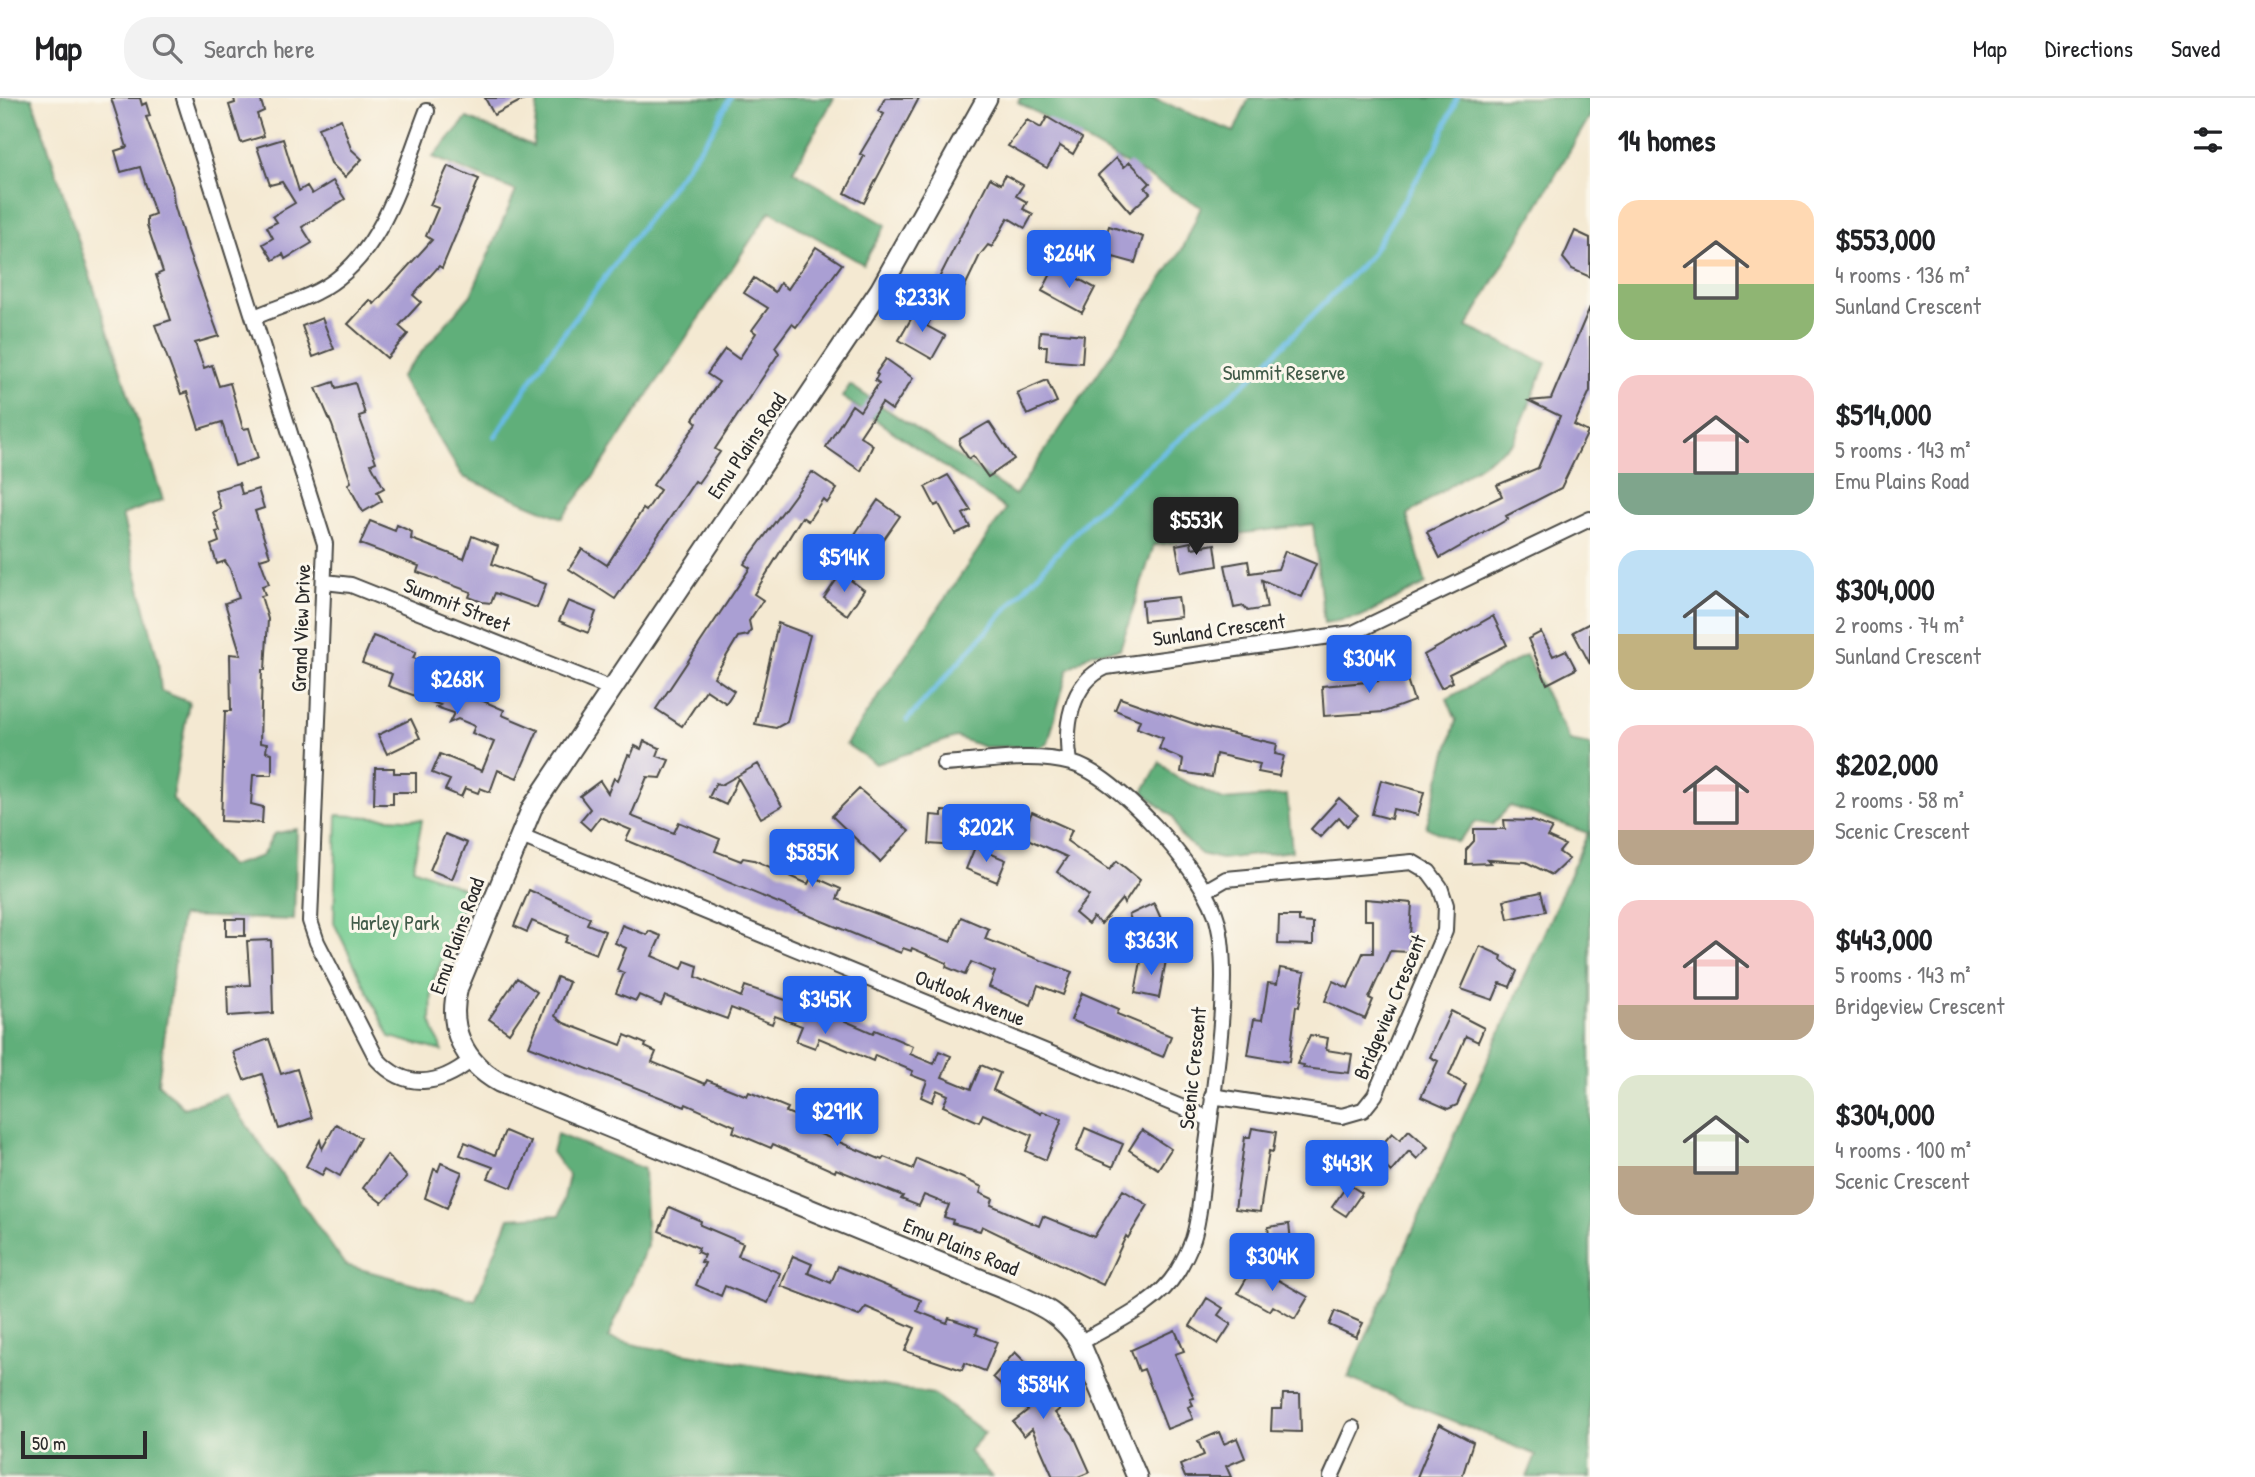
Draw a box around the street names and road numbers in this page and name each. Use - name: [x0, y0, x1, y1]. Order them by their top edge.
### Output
- street label: Emu Plains Road: [700, 387, 793, 505]
- street label: Grand View Drive: [284, 564, 317, 692]
- street label: Summit Street: [400, 570, 515, 639]
- street label: Sunland Crescent: [1151, 606, 1288, 653]
- street label: Emu Plains Road: [422, 873, 491, 998]
- street label: Bridgeview Crescent: [1346, 929, 1433, 1084]
- street label: Outlook Avenue: [911, 962, 1030, 1033]
- street label: Scenic Crescent: [1172, 1005, 1213, 1130]
- street label: Emu Plains Road: [899, 1210, 1023, 1283]

